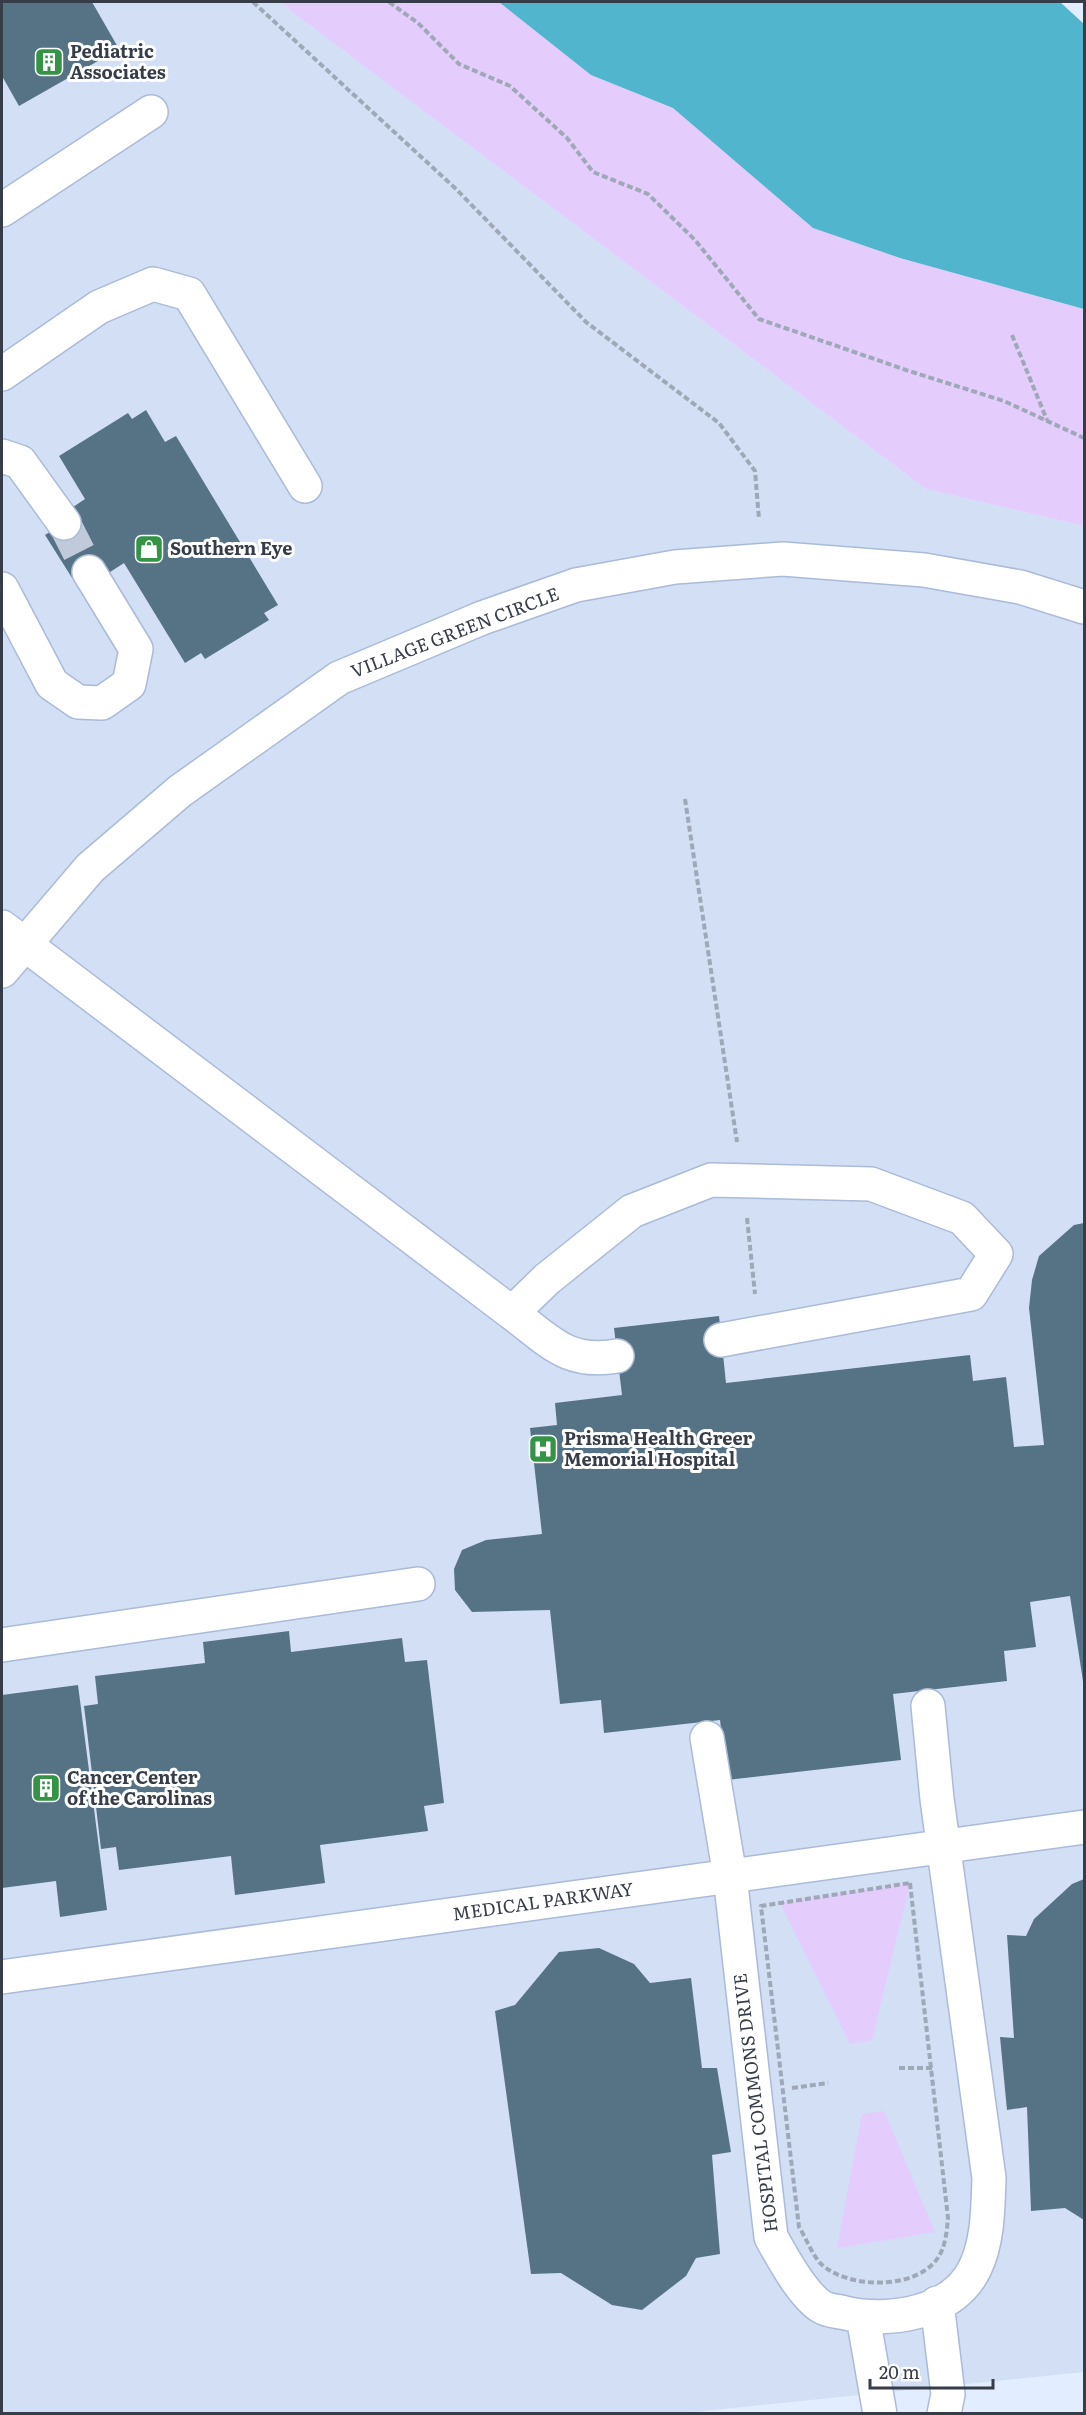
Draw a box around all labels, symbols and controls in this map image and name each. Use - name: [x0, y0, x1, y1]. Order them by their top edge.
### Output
- place label: Pediatric Associates: [70, 37, 166, 85]
- building icon: Pediatric Associates: [33, 46, 65, 78]
- shop icon: Southern Eye: [133, 533, 165, 565]
- place label: Southern Eye: [170, 534, 292, 561]
- street label: VILLAGE GREEN CIRCLE: [346, 579, 562, 684]
- place label: Prisma Health Greer Memorial Hospital: [564, 1424, 752, 1472]
- hospital icon: Prisma Health Greer Memorial Hospital: [527, 1433, 559, 1465]
- place label: Cancer Center of the Carolinas: [67, 1763, 212, 1811]
- building icon: Cancer Center of the Carolinas: [30, 1772, 62, 1804]
- street label: MEDICAL PARKWAY: [451, 1874, 635, 1927]
- street label: HOSPITAL COMMONS DRIVE: [725, 1972, 784, 2234]
- scale bar: [870, 2352, 993, 2390]
- text: 20 m: [879, 2358, 920, 2385]

